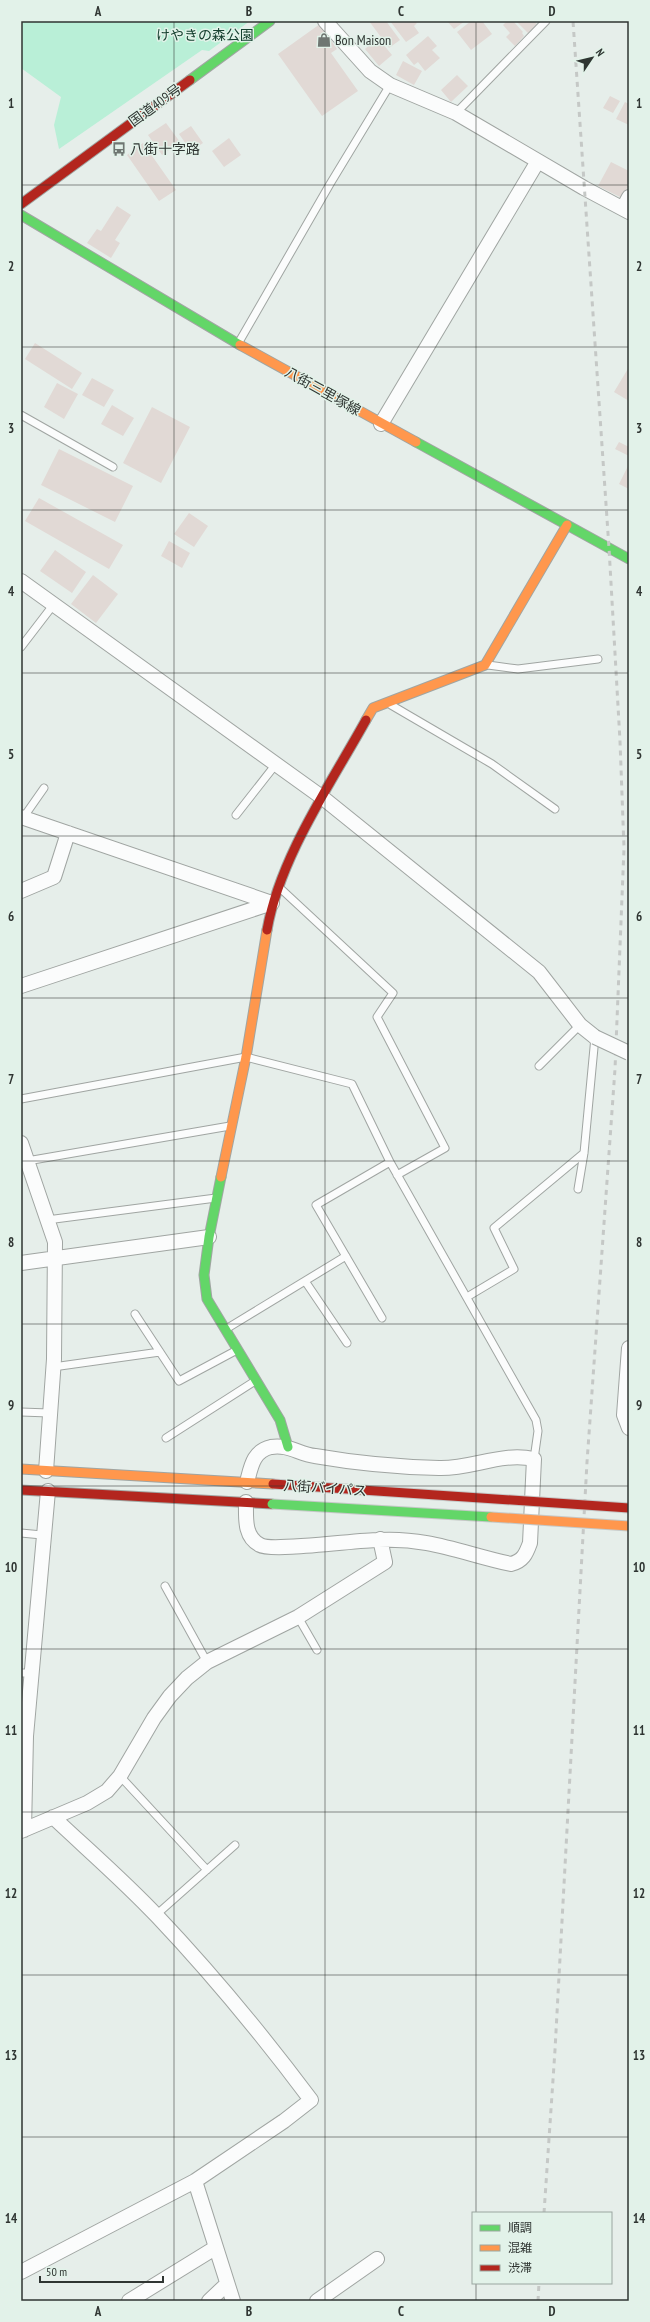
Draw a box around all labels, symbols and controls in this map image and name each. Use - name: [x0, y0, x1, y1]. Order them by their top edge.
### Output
- text: A: [94, 3, 102, 20]
- text: B: [246, 3, 252, 20]
- text: C: [398, 3, 404, 20]
- text: D: [549, 3, 556, 20]
- park label: けやきの森公園: [156, 26, 254, 44]
- place label: Bon Maison: [335, 31, 391, 49]
- shop icon: Bon Maison: [316, 32, 332, 48]
- north arrow: [572, 38, 612, 78]
- text: N: [593, 46, 608, 59]
- street label: 国道409号: [125, 80, 185, 130]
- text: 1: [8, 95, 14, 112]
- text: 1: [636, 95, 642, 112]
- place label: 八街十字路: [130, 140, 200, 158]
- bus stop icon: 八街十字路: [111, 141, 127, 157]
- text: 2: [8, 258, 14, 275]
- text: 2: [636, 258, 642, 275]
- street label: 八街三里塚線: [282, 363, 364, 419]
- text: 3: [8, 420, 14, 437]
- text: 3: [636, 420, 642, 437]
- text: 4: [8, 583, 15, 600]
- text: 4: [636, 583, 643, 600]
- text: 5: [8, 746, 14, 763]
- text: 5: [636, 746, 642, 763]
- text: 6: [8, 908, 14, 925]
- text: 6: [636, 908, 642, 925]
- text: 7: [8, 1071, 14, 1088]
- text: 7: [636, 1071, 642, 1088]
- text: 8: [8, 1234, 14, 1251]
- text: 8: [636, 1234, 642, 1251]
- text: 9: [8, 1397, 14, 1414]
- text: 9: [636, 1397, 642, 1414]
- street label: 八街バイパス: [283, 1476, 367, 1500]
- text: 10: [5, 1559, 17, 1576]
- text: 10: [633, 1559, 645, 1576]
- text: 11: [5, 1722, 17, 1739]
- text: 11: [633, 1722, 645, 1739]
- text: 12: [5, 1885, 17, 1902]
- text: 12: [633, 1885, 645, 1902]
- text: 13: [5, 2047, 17, 2064]
- text: 13: [633, 2047, 645, 2064]
- text: 14: [5, 2210, 18, 2227]
- text: 14: [633, 2210, 646, 2227]
- legend: [472, 2212, 612, 2284]
- text: 順調: [508, 2220, 532, 2235]
- text: 混雑: [508, 2240, 532, 2255]
- scale bar: [40, 2258, 163, 2284]
- text: 渋滞: [508, 2260, 532, 2275]
- text: 50 m: [46, 2264, 67, 2279]
- text: A: [94, 2303, 102, 2320]
- text: B: [246, 2303, 252, 2320]
- text: C: [398, 2303, 404, 2320]
- text: D: [549, 2303, 556, 2320]

